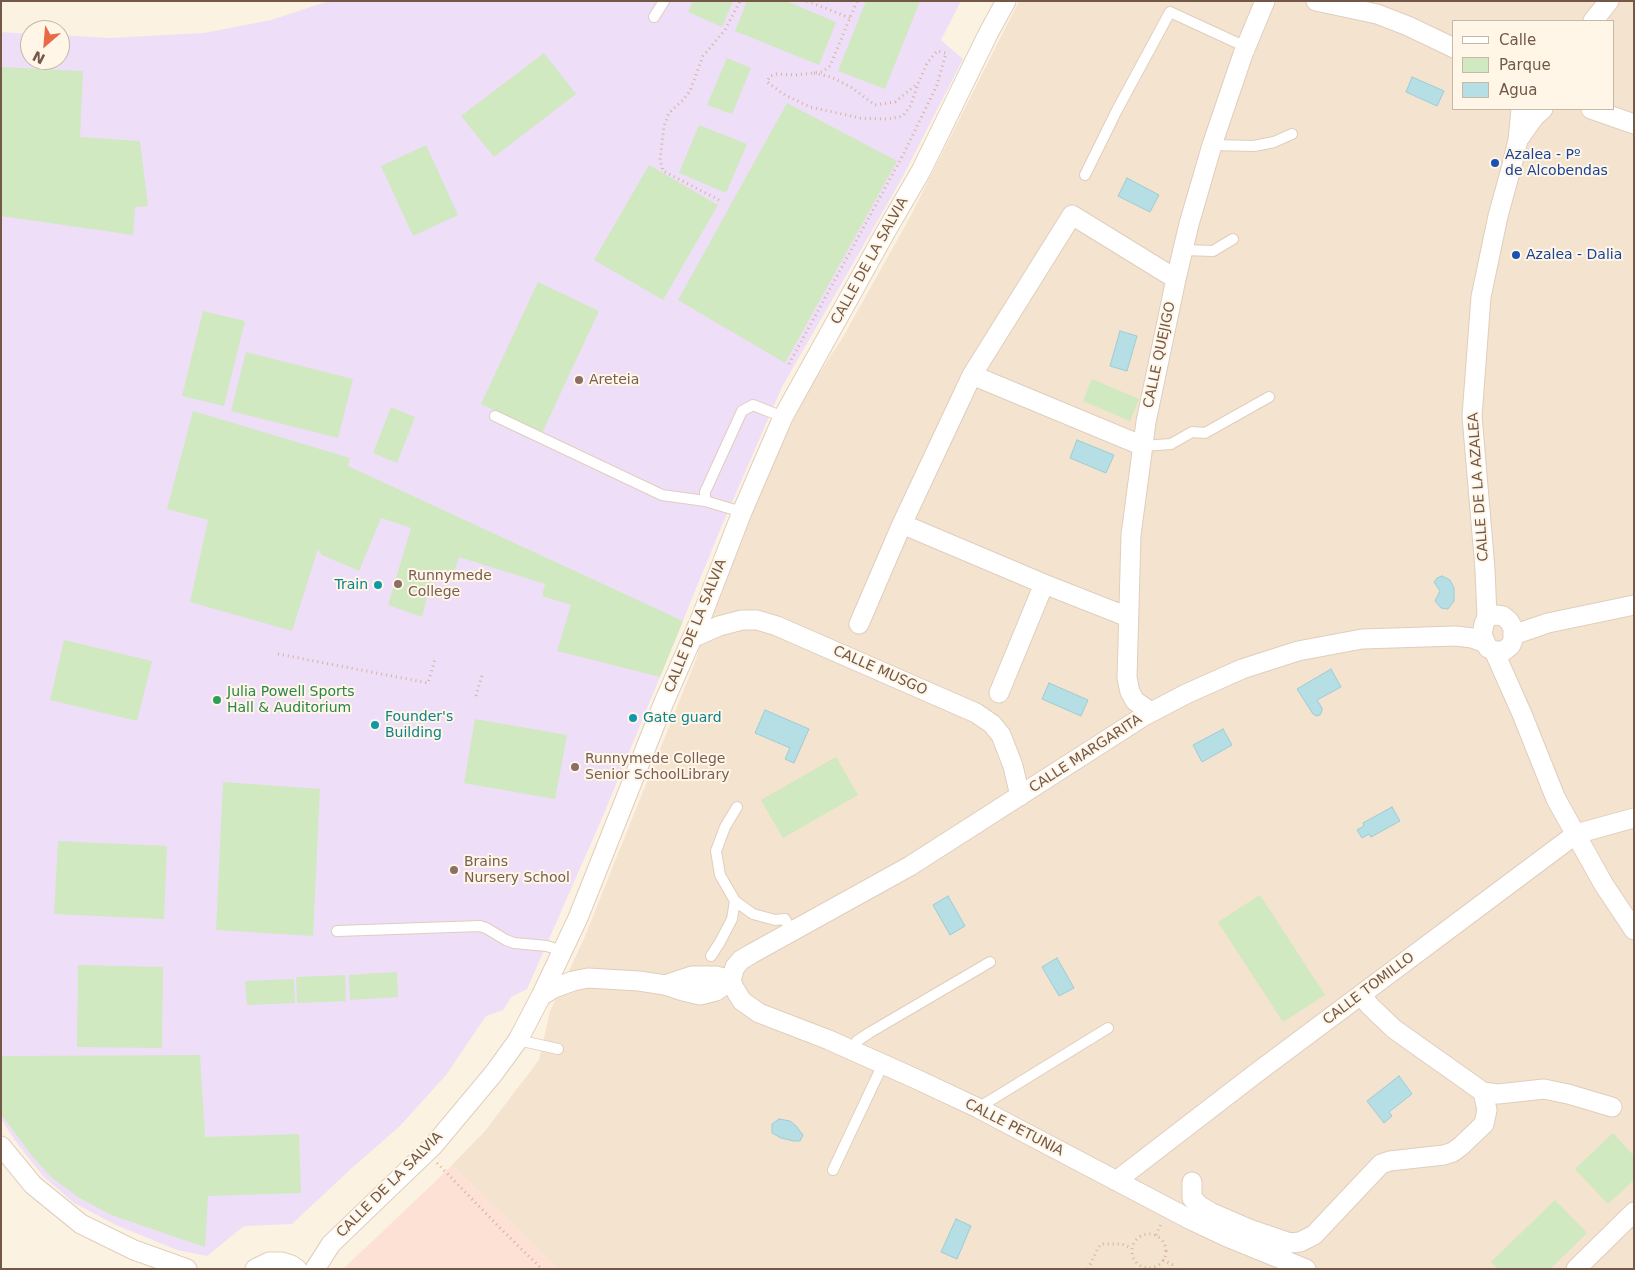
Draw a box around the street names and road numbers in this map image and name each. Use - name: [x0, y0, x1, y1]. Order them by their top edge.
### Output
- street label: CALLE DE LA SALVIA: [828, 195, 912, 327]
- street label: CALLE QUEJIGO: [1141, 300, 1179, 410]
- street label: CALLE DE LA AZALEA: [1465, 412, 1493, 562]
- street label: CALLE DE LA SALVIA: [661, 557, 731, 695]
- street label: CALLE MUSGO: [830, 643, 930, 699]
- street label: CALLE MARGARITA: [1027, 711, 1145, 797]
- street label: CALLE TOMILLO: [1320, 949, 1418, 1029]
- street label: CALLE PETUNIA: [962, 1096, 1066, 1160]
- street label: CALLE DE LA SALVIA: [334, 1129, 446, 1241]

